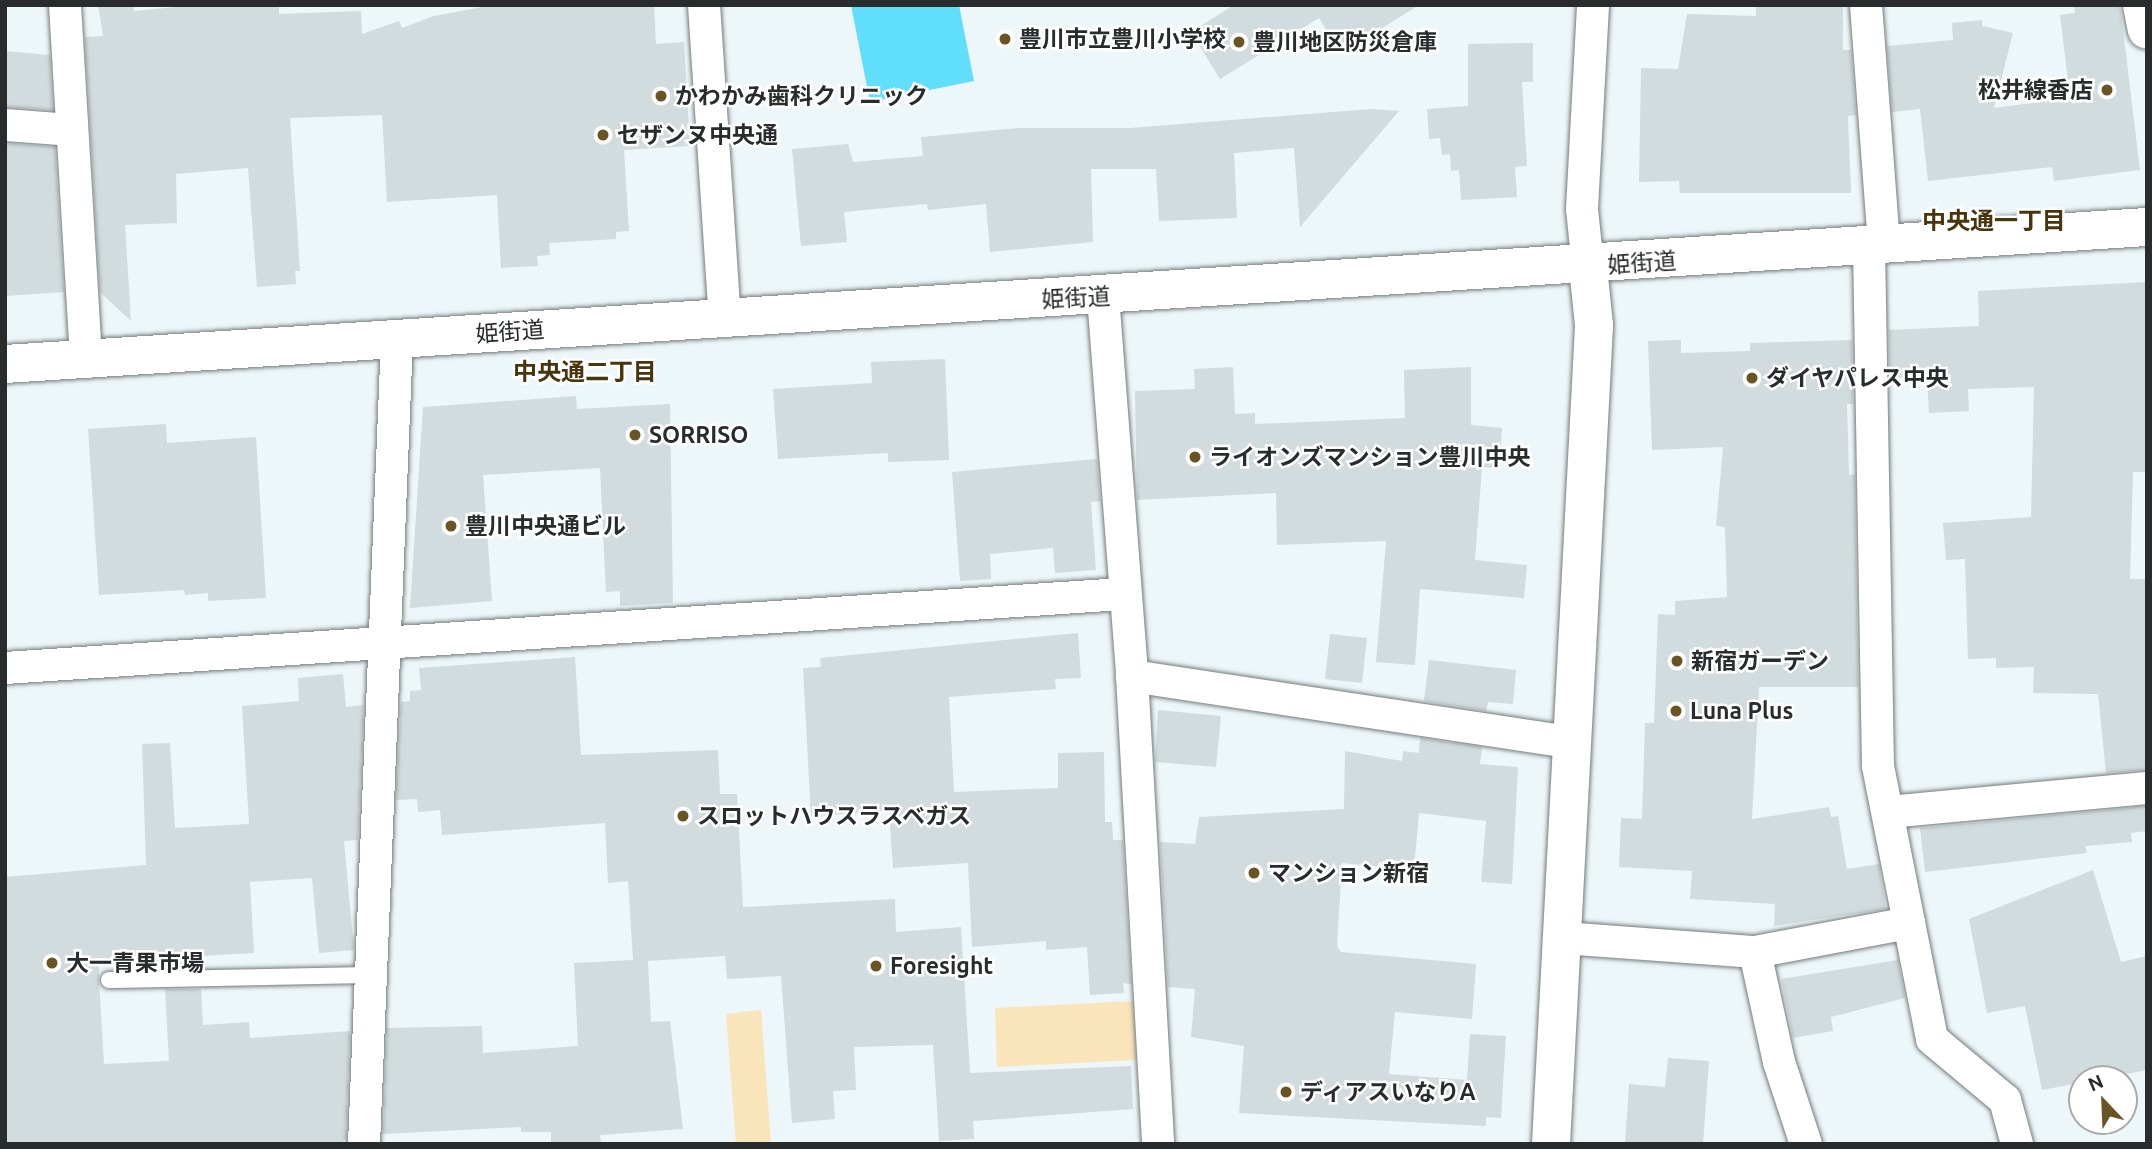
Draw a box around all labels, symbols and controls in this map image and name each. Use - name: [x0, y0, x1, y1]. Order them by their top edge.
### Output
- place label: 豊川市立豊川小学校: [1019, 25, 1226, 53]
- place label: 豊川地区防災倉庫: [1253, 28, 1437, 56]
- marker: 豊川市立豊川小学校: [997, 31, 1013, 47]
- marker: 豊川地区防災倉庫: [1231, 34, 1247, 50]
- place label: 松井線香店: [1978, 76, 2093, 104]
- place label: かわかみ歯科クリニック: [675, 82, 928, 110]
- marker: 松井線香店: [2099, 82, 2115, 98]
- marker: かわかみ歯科クリニック: [653, 88, 669, 104]
- place label: セザンヌ中央通: [617, 121, 778, 149]
- marker: セザンヌ中央通: [595, 127, 611, 143]
- district label: 中央通一丁目: [1922, 207, 2066, 235]
- street label: 姫街道: [1607, 247, 1677, 279]
- street label: 姫街道: [1041, 282, 1111, 314]
- street label: 姫街道: [475, 316, 545, 348]
- district label: 中央通二丁目: [513, 358, 657, 386]
- place label: ダイヤパレス中央: [1766, 364, 1950, 392]
- marker: ダイヤパレス中央: [1744, 370, 1760, 386]
- place label: SORRISO: [649, 421, 748, 449]
- marker: SORRISO: [627, 427, 643, 443]
- place label: ライオンズマンション豊川中央: [1209, 443, 1531, 471]
- marker: ライオンズマンション豊川中央: [1187, 449, 1203, 465]
- place label: 豊川中央通ビル: [465, 512, 626, 540]
- marker: 豊川中央通ビル: [443, 518, 459, 534]
- place label: 新宿ガーデン: [1691, 647, 1829, 675]
- marker: 新宿ガーデン: [1669, 653, 1685, 669]
- place label: Luna Plus: [1690, 697, 1793, 725]
- marker: Luna Plus: [1668, 703, 1684, 719]
- place label: スロットハウスラスベガス: [697, 802, 973, 830]
- marker: スロットハウスラスベガス: [675, 808, 691, 824]
- place label: マンション新宿: [1268, 859, 1429, 887]
- marker: マンション新宿: [1246, 865, 1262, 881]
- place label: 大一青果市場: [66, 949, 204, 977]
- place label: Foresight: [890, 952, 993, 980]
- marker: 大一青果市場: [44, 955, 60, 971]
- marker: Foresight: [868, 958, 884, 974]
- north arrow: [2068, 1065, 2138, 1135]
- text: N: [2085, 1070, 2106, 1095]
- place label: ディアスいなりA: [1300, 1078, 1477, 1106]
- marker: ディアスいなりA: [1278, 1084, 1294, 1100]

